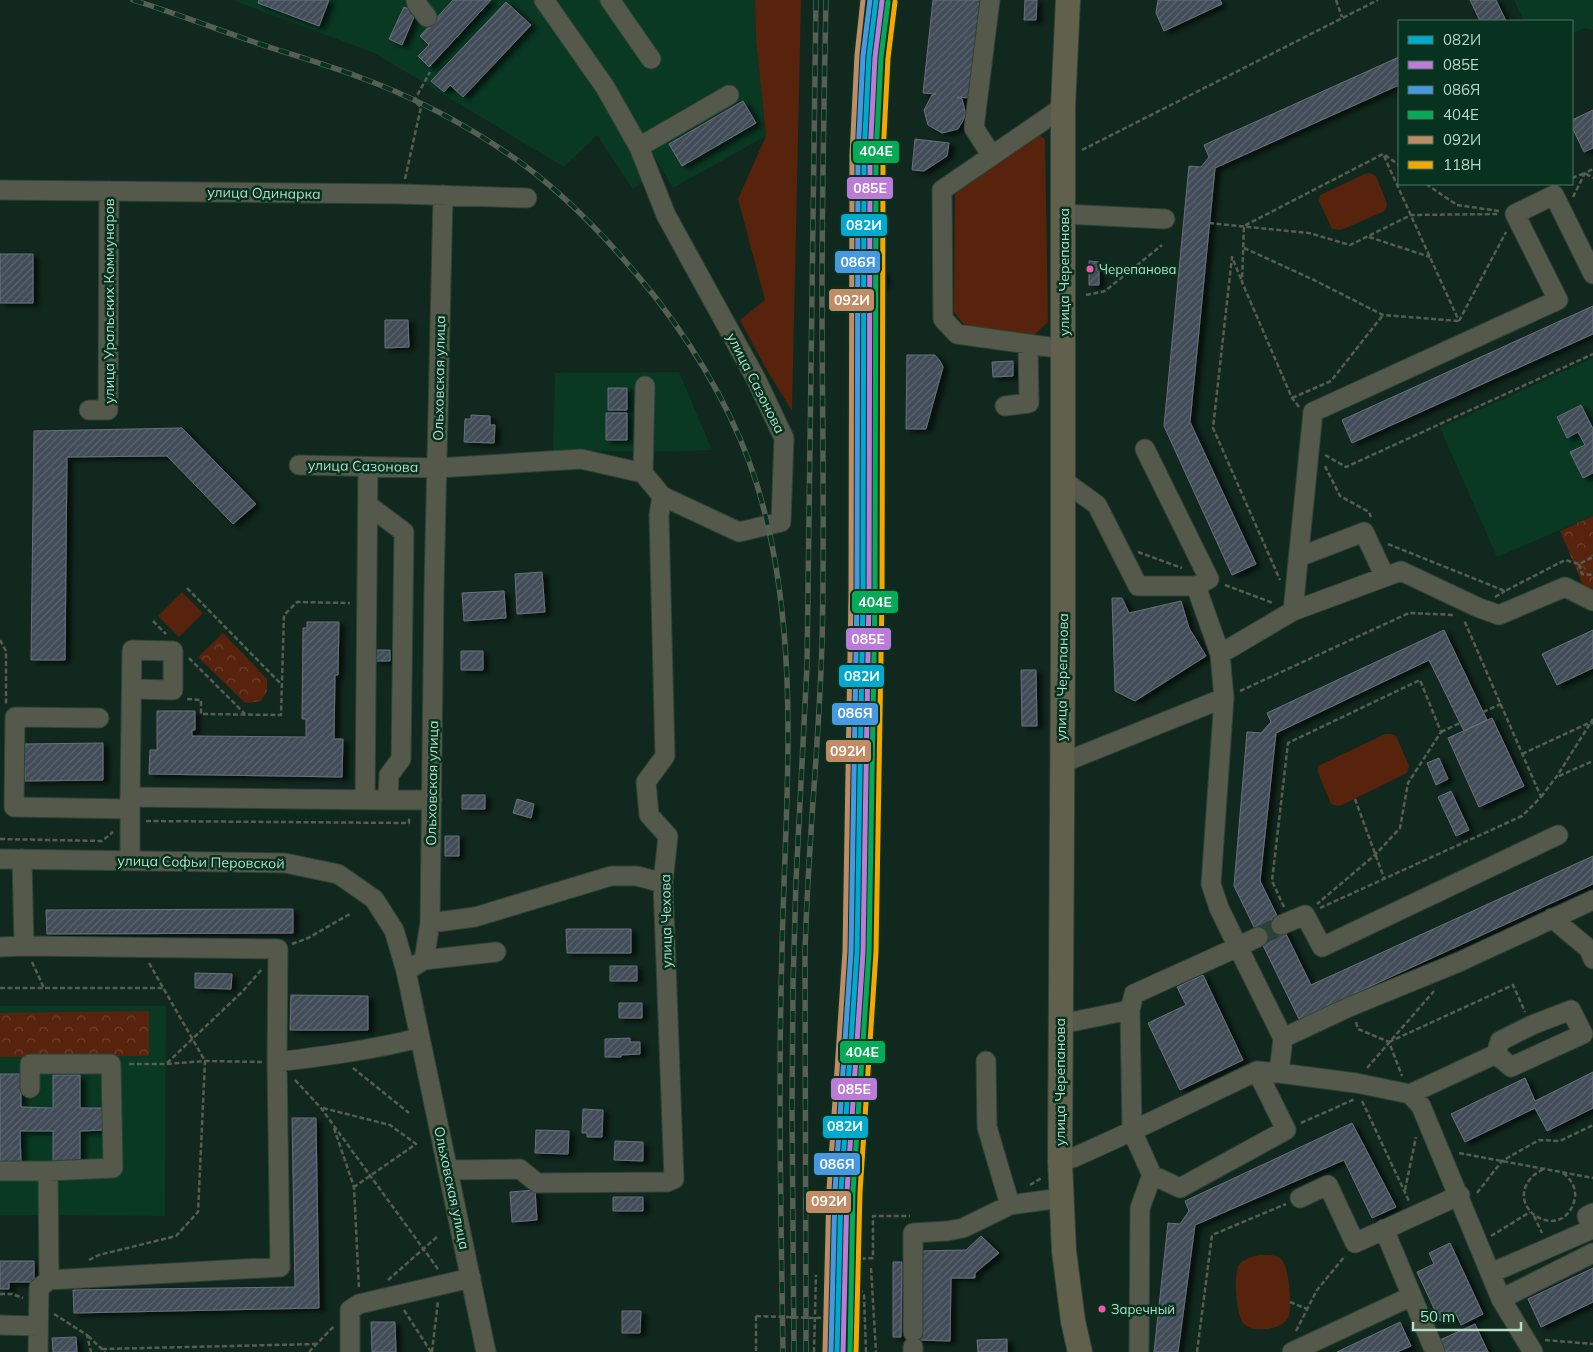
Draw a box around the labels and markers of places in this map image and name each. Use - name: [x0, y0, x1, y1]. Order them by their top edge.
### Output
- place label: Черепанова: [1099, 261, 1177, 277]
- marker: Черепанова: [1085, 264, 1095, 274]
- place label: Заречный: [1111, 1301, 1175, 1317]
- marker: Заречный: [1097, 1304, 1107, 1314]

